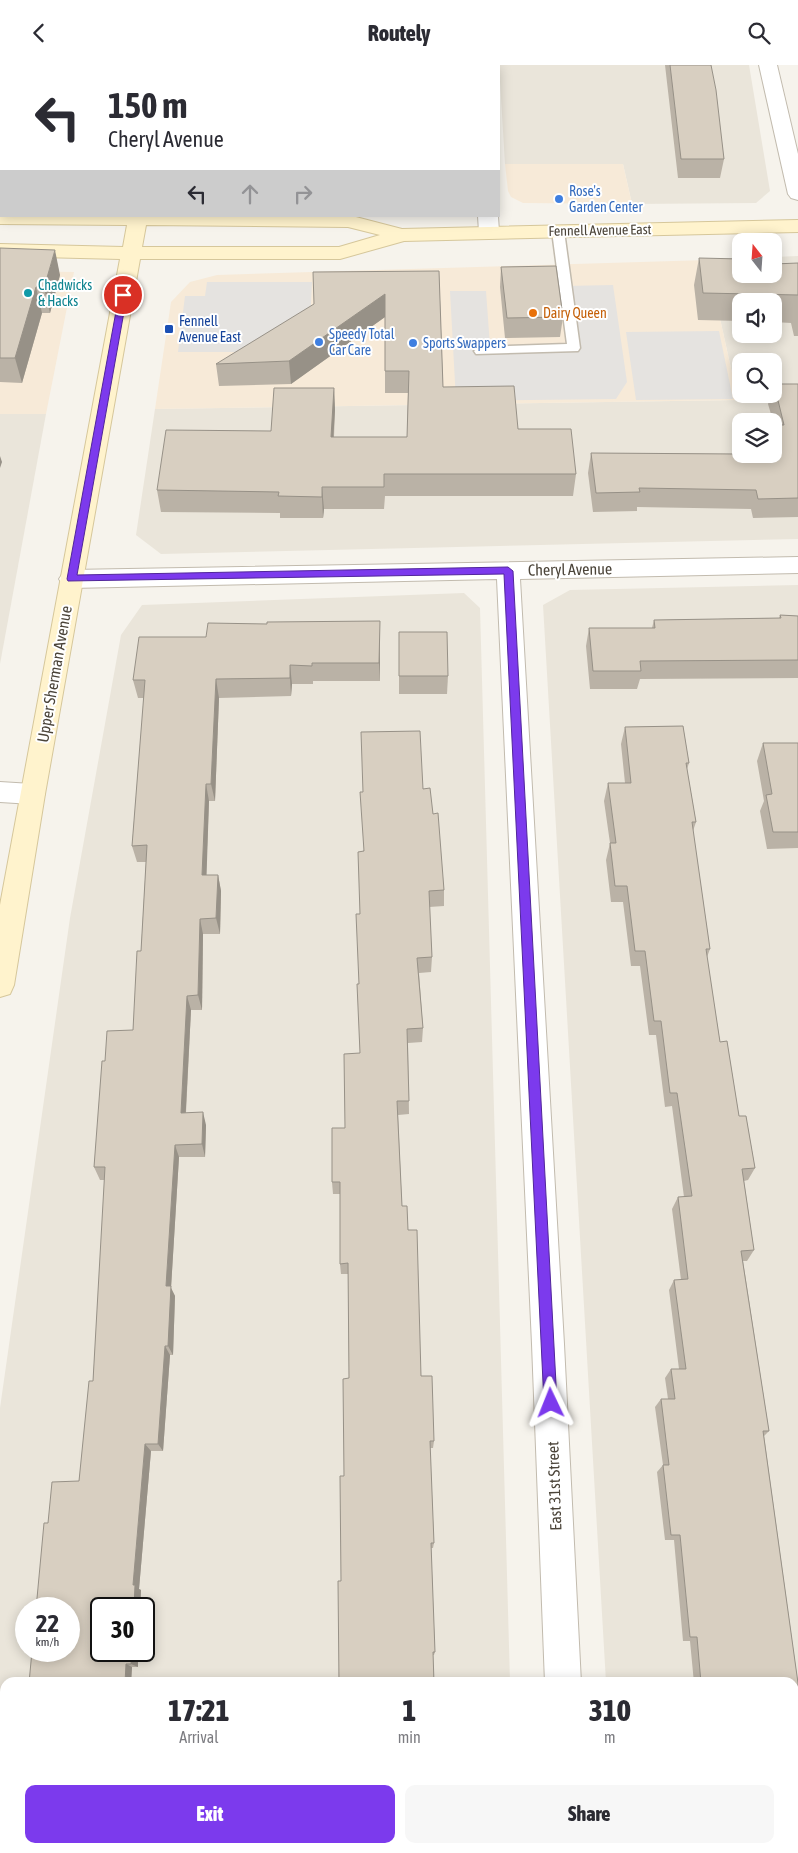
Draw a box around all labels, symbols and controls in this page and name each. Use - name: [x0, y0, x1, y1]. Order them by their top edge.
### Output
- icon: back: [25, 19, 53, 47]
- icon: search: [745, 19, 773, 47]
- text: Routely: [368, 20, 430, 46]
- icon: left: [25, 85, 90, 150]
- text: 150 m: [108, 85, 187, 125]
- text: Cheryl Avenue: [108, 126, 224, 152]
- icon: left: [183, 180, 211, 208]
- icon: ahead: [236, 180, 264, 208]
- icon: right: [289, 180, 317, 208]
- place label: Rose's Garden Center: [569, 183, 643, 215]
- marker: Rose's Garden Center: [553, 193, 565, 205]
- street label: Fennell Avenue East: [548, 221, 652, 239]
- north arrow: [732, 233, 782, 283]
- map controls: [732, 233, 782, 463]
- pin: [102, 274, 144, 316]
- place label: Chadwicks & Hacks: [38, 277, 92, 309]
- icon: arrive: [109, 281, 137, 309]
- marker: Chadwicks & Hacks: [22, 287, 34, 299]
- button: sound: [732, 293, 782, 343]
- place label: Dairy Queen: [543, 305, 607, 321]
- marker: Dairy Queen: [527, 307, 539, 319]
- place label: Fennell Avenue East: [179, 313, 241, 345]
- marker: Fennell Avenue East: [163, 323, 175, 335]
- place label: Speedy Total Car Care: [329, 326, 395, 358]
- place label: Sports Swappers: [423, 335, 506, 351]
- marker: Speedy Total Car Care: [313, 336, 325, 348]
- marker: Sports Swappers: [407, 337, 419, 349]
- button: search: [732, 353, 782, 403]
- button: layers: [732, 413, 782, 463]
- street label: Cheryl Avenue: [528, 559, 612, 580]
- street label: Upper Sherman Avenue: [33, 604, 76, 744]
- position arrow: [524, 1376, 576, 1428]
- street label: East 31st Street: [543, 1441, 565, 1531]
- speed limit sign: 30: [90, 1597, 155, 1662]
- text: 22: [36, 1609, 59, 1637]
- text: km/h: [36, 1635, 59, 1649]
- text: 17:21: [168, 1693, 230, 1727]
- text: 1: [402, 1693, 416, 1727]
- text: 310: [589, 1693, 631, 1727]
- text: Arrival: [179, 1728, 218, 1746]
- text: min: [398, 1728, 421, 1746]
- text: m: [604, 1728, 616, 1746]
- button: Exit: [25, 1785, 395, 1843]
- button: Share: [405, 1785, 774, 1843]

